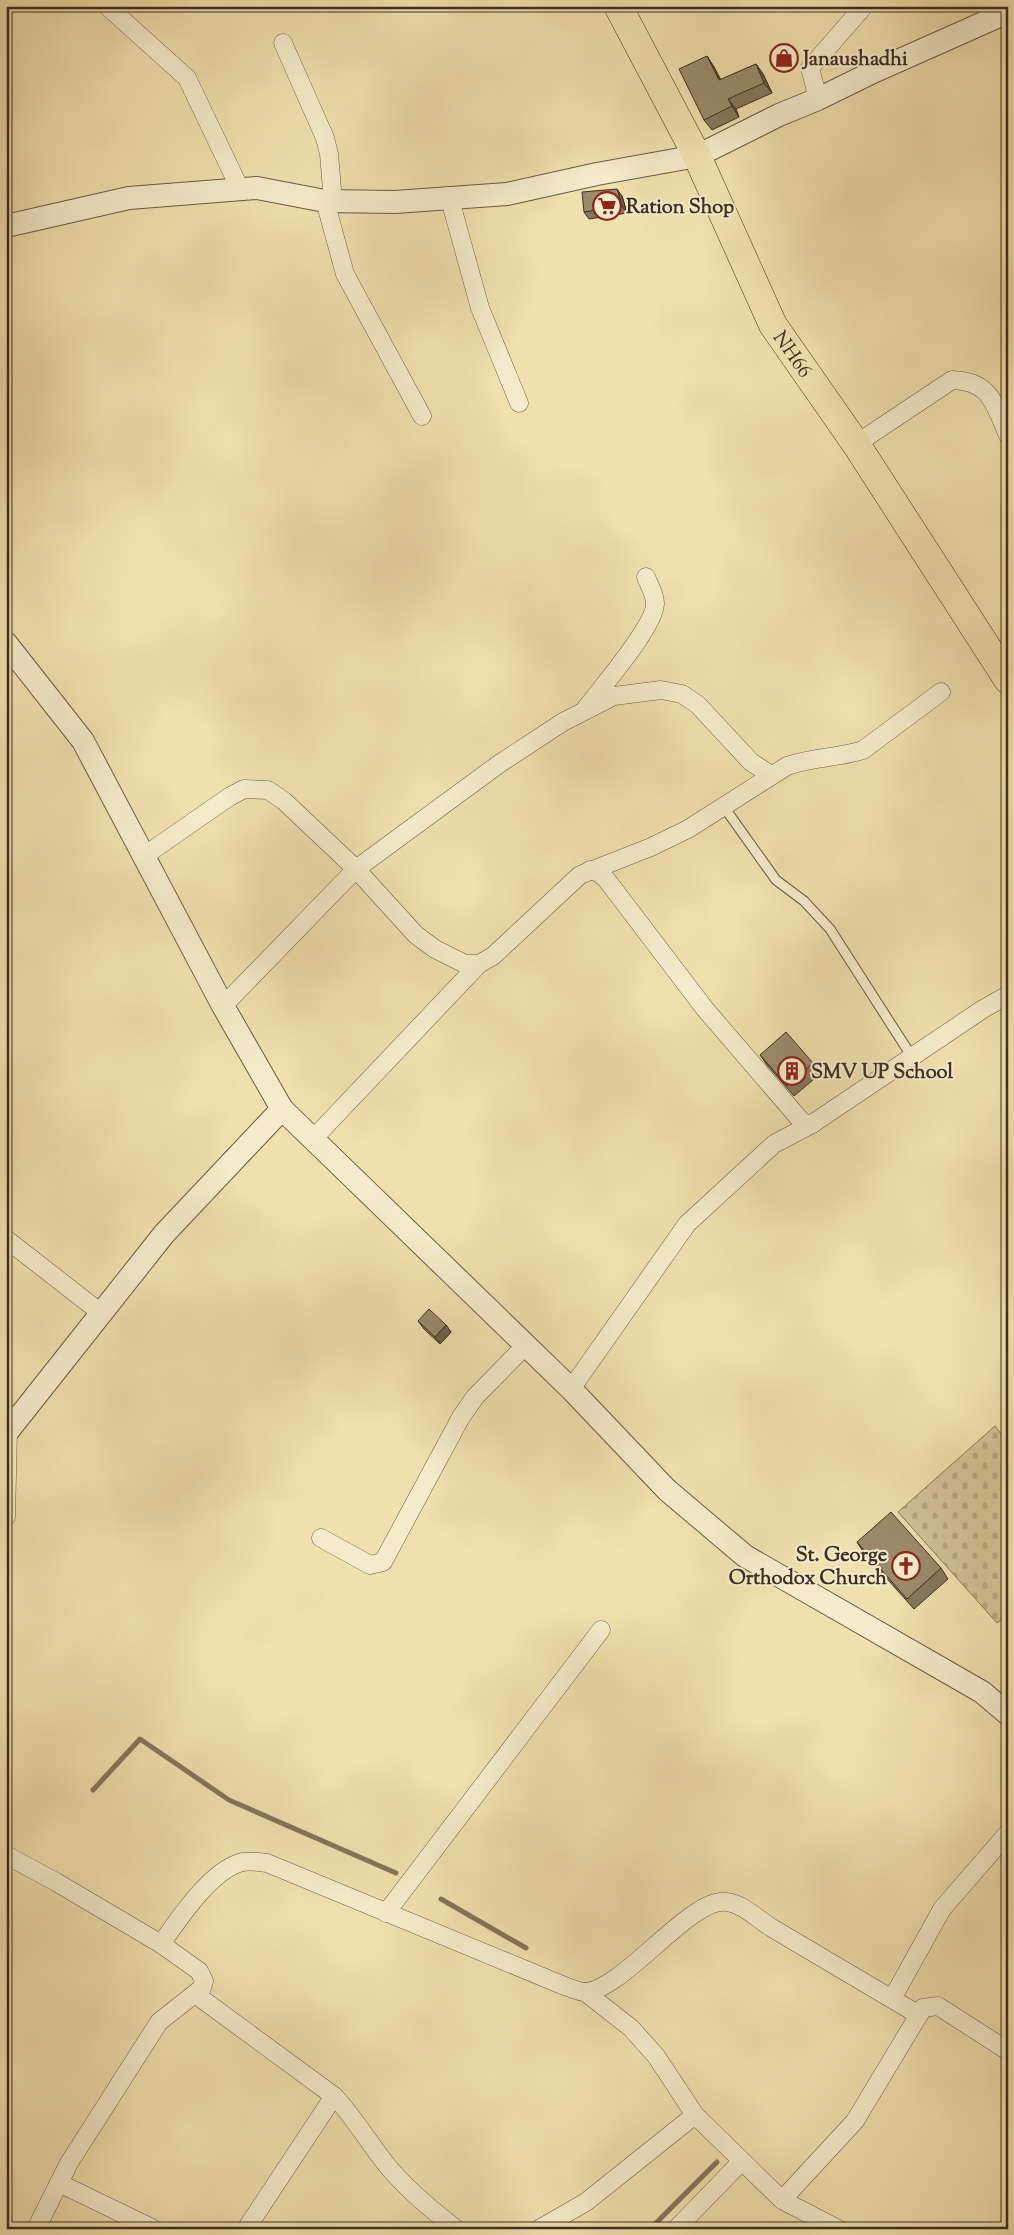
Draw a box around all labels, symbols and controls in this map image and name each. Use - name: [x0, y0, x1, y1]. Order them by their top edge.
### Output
- shop icon: Janaushadhi: [769, 43, 799, 73]
- place label: Janaushadhi: [801, 46, 908, 75]
- supermarket icon: Ration Shop: [592, 191, 622, 221]
- place label: Ration Shop: [626, 194, 734, 223]
- street label: NH66: [764, 326, 818, 385]
- building icon: SMV UP School: [777, 1056, 807, 1086]
- place label: SMV UP School: [811, 1059, 953, 1088]
- place label: St. George Orthodox Church: [729, 1542, 887, 1594]
- church icon: St. George Orthodox Church: [891, 1551, 921, 1581]

